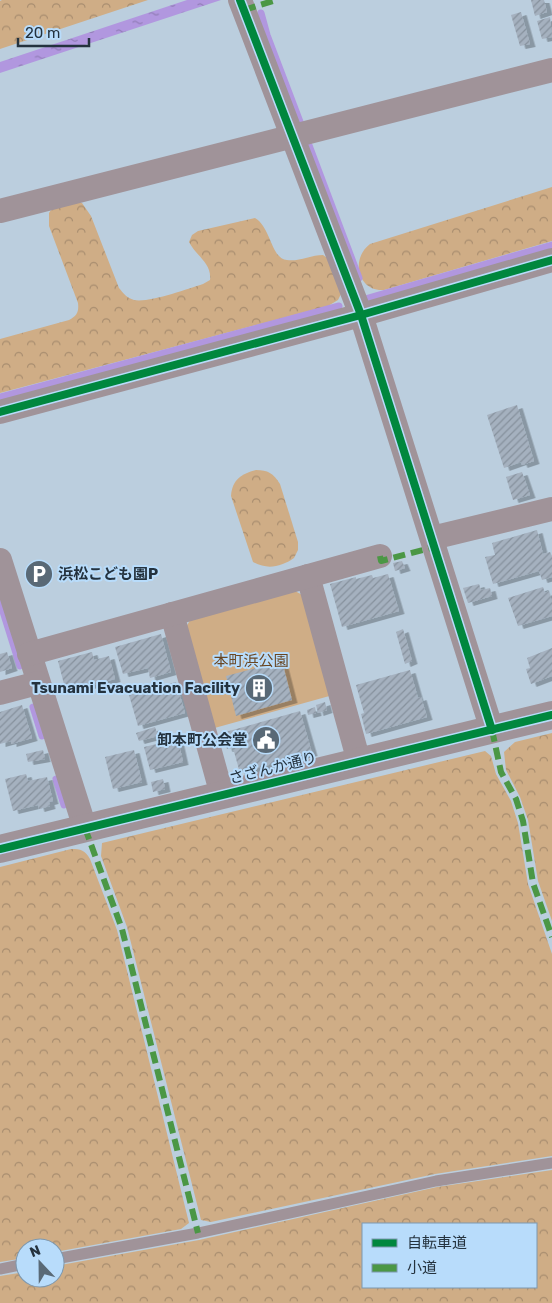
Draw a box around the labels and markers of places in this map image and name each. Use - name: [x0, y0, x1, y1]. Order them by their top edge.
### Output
- parking icon: 浜松こども園P: [24, 559, 54, 589]
- place label: 浜松こども園P: [58, 565, 158, 583]
- building icon: Tsunami Evacuation Facility: [244, 673, 274, 703]
- place label: Tsunami Evacuation Facility: [31, 679, 240, 697]
- public building icon: 卸本町公会堂: [251, 725, 281, 755]
- place label: 卸本町公会堂: [157, 731, 247, 749]

